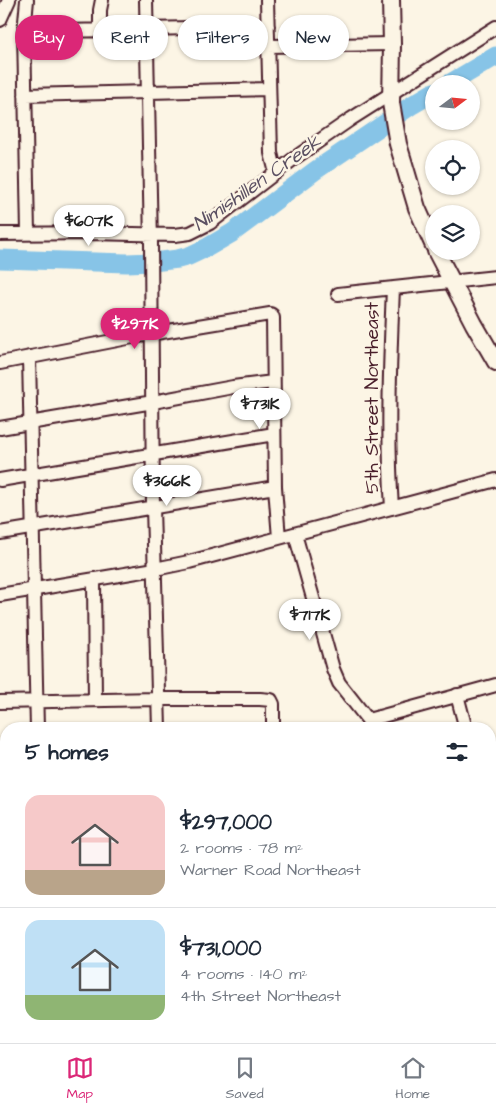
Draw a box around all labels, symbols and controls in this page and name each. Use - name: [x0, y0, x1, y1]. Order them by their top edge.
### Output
- chip: Buy: [15, 15, 83, 60]
- chip: Rent: [93, 15, 168, 60]
- chip: Filters: [178, 15, 268, 60]
- chip: New: [278, 15, 349, 60]
- north arrow: [425, 75, 480, 130]
- map controls: [425, 75, 480, 260]
- water label: Nimishillen Creek: [187, 128, 328, 238]
- button: locate: [425, 140, 480, 195]
- pin: $607K: [54, 204, 124, 247]
- button: layers: [425, 205, 480, 260]
- text: $607K: [65, 210, 113, 232]
- street label: 5th Street Northeast: [359, 302, 386, 494]
- pin: $297K: [100, 308, 170, 350]
- text: $297K: [112, 313, 158, 335]
- pin: $731K: [225, 388, 295, 430]
- text: $731K: [241, 393, 279, 415]
- pin: $366K: [132, 464, 202, 507]
- text: $366K: [144, 470, 190, 492]
- pin: $717K: [275, 598, 345, 641]
- text: $717K: [290, 604, 330, 626]
- text: 5 homes: [25, 738, 109, 767]
- icon: filters: [443, 738, 471, 766]
- text: $297,000: [180, 808, 272, 837]
- icon: home: [65, 815, 125, 875]
- text: 2 rooms · 78 m²: [180, 837, 303, 859]
- text: Warner Road Northeast: [180, 859, 361, 881]
- text: $731,000: [180, 934, 261, 963]
- icon: home: [65, 940, 125, 1000]
- text: 4 rooms · 140 m²: [180, 963, 308, 985]
- text: 4th Street Northeast: [180, 985, 341, 1007]
- tab: Map: [66, 1054, 94, 1104]
- tab: Saved: [226, 1054, 264, 1104]
- tab: Home: [395, 1054, 430, 1104]

